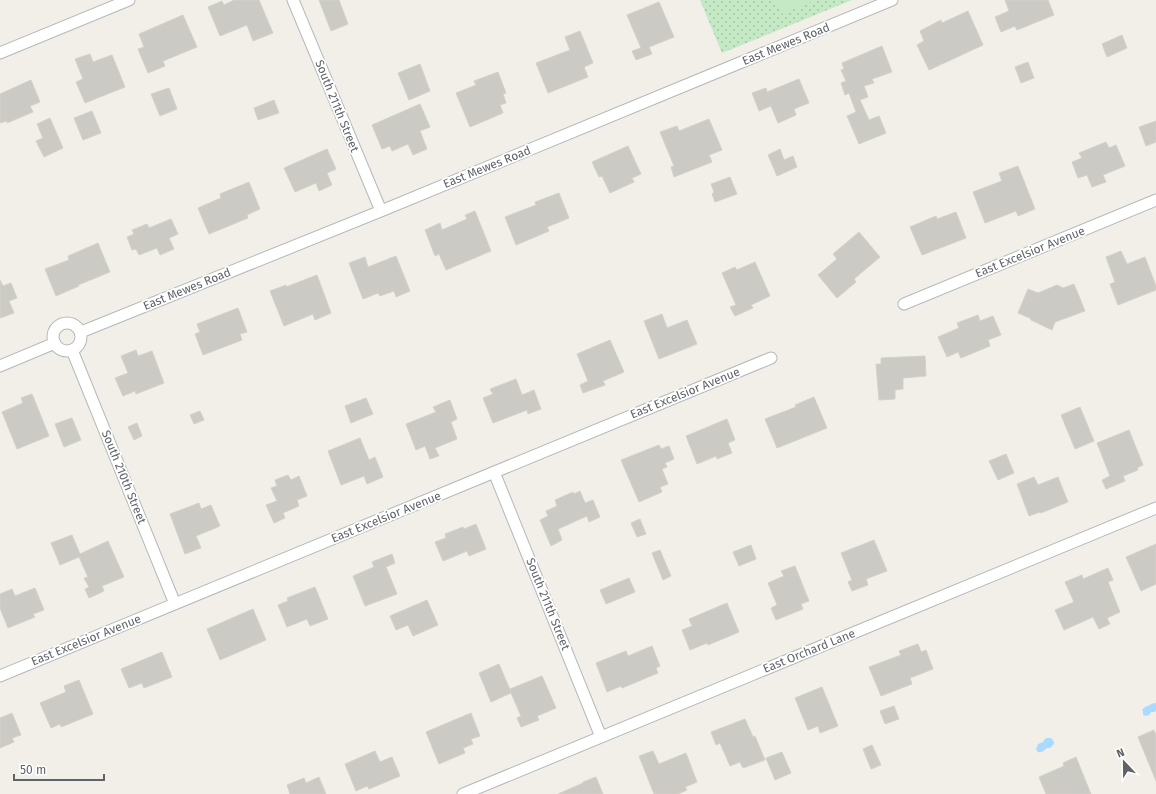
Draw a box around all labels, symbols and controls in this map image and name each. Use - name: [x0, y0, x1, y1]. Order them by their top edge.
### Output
- street label: East Mewes Road: [740, 20, 832, 68]
- street label: South 211th Street: [312, 58, 362, 155]
- street label: East Mewes Road: [441, 143, 533, 191]
- street label: East Excelsior Avenue: [973, 224, 1087, 280]
- street label: East Mewes Road: [141, 265, 233, 313]
- street label: East Excelsior Avenue: [628, 365, 742, 421]
- street label: South 210th Street: [99, 428, 149, 526]
- street label: East Excelsior Avenue: [329, 489, 443, 545]
- street label: South 211th Street: [523, 556, 573, 653]
- street label: East Excelsior Avenue: [29, 612, 143, 668]
- street label: East Orchard Lane: [761, 626, 857, 676]
- north arrow: [1104, 742, 1144, 782]
- text: N: [1115, 746, 1126, 761]
- scale bar: [14, 756, 104, 782]
- text: 50 m: [20, 763, 46, 777]

